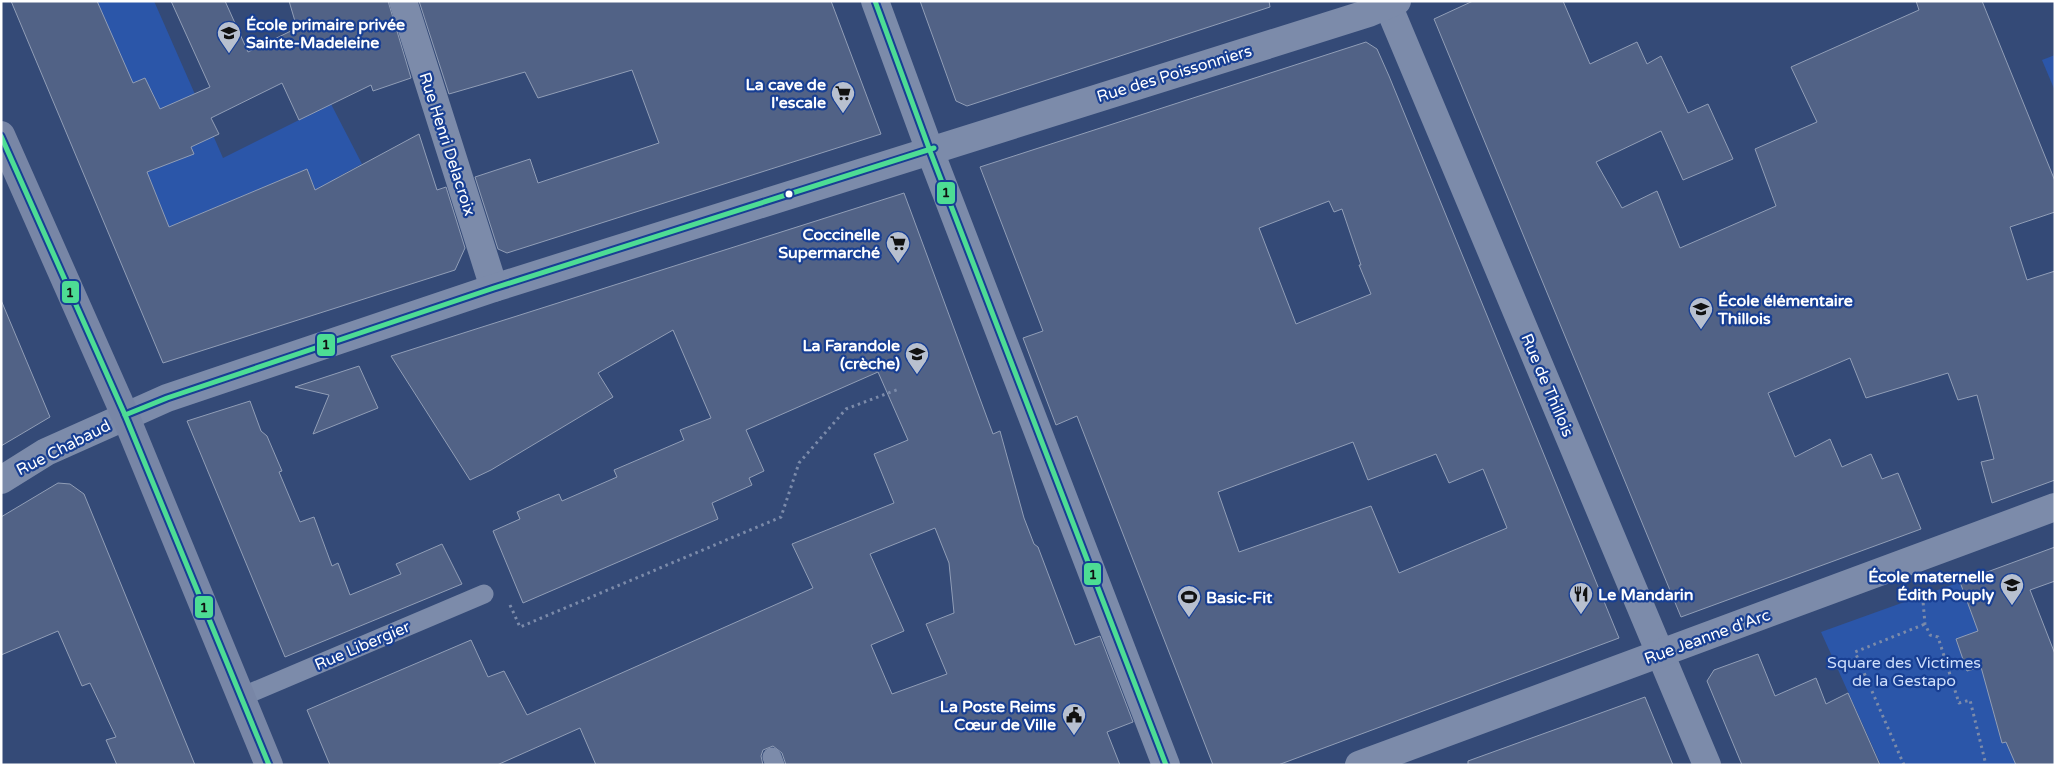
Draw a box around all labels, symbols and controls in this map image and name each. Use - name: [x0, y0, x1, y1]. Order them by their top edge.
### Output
- place label: École primaire privée Sainte-Madeleine: [246, 15, 405, 53]
- school or university icon: École primaire privée Sainte-Madeleine: [216, 20, 242, 54]
- street label: Rue des Poissonniers: [1094, 41, 1254, 107]
- street label: Rue Henri Delacroix: [414, 70, 480, 219]
- place label: La cave de l'escale: [746, 75, 826, 113]
- supermarket icon: La cave de l'escale: [830, 80, 856, 114]
- line badge: 1: [936, 181, 956, 205]
- text: 1: [942, 184, 950, 201]
- unlabelled marker: [784, 189, 794, 199]
- place label: Coccinelle Supermarché: [778, 225, 880, 263]
- supermarket icon: Coccinelle Supermarché: [885, 230, 911, 264]
- line badge: 1: [61, 280, 80, 304]
- text: 1: [66, 284, 74, 301]
- place label: École élémentaire Thillois: [1717, 291, 1853, 329]
- school or university icon: École élémentaire Thillois: [1688, 296, 1714, 330]
- street label: Rue de Thillois: [1516, 331, 1578, 440]
- line badge: 1: [316, 333, 336, 357]
- text: 1: [322, 336, 330, 353]
- place label: La Farandole (crèche): [802, 336, 900, 374]
- school or university icon: La Farandole (crèche): [904, 341, 930, 375]
- street label: Rue Chabaud: [13, 416, 114, 480]
- line badge: 1: [1083, 562, 1102, 586]
- text: 1: [1089, 566, 1097, 583]
- place label: École maternelle Édith Pouply: [1868, 567, 1994, 605]
- school or university icon: École maternelle Édith Pouply: [1999, 572, 2025, 606]
- restaurant icon: Le Mandarin: [1568, 581, 1594, 615]
- sports icon: Basic-Fit: [1176, 584, 1202, 618]
- place label: Le Mandarin: [1598, 585, 1694, 605]
- place label: Basic-Fit: [1206, 588, 1273, 608]
- line badge: 1: [194, 595, 214, 619]
- text: 1: [200, 599, 208, 616]
- street label: Rue Jeanne d'Arc: [1642, 605, 1773, 669]
- street label: Rue Libergier: [312, 616, 414, 675]
- park label: Square des Victimes de la Gestapo: [1827, 653, 1981, 691]
- place label: La Poste Reims Cœur de Ville: [940, 697, 1056, 735]
- public building icon: La Poste Reims Cœur de Ville: [1061, 702, 1087, 736]

